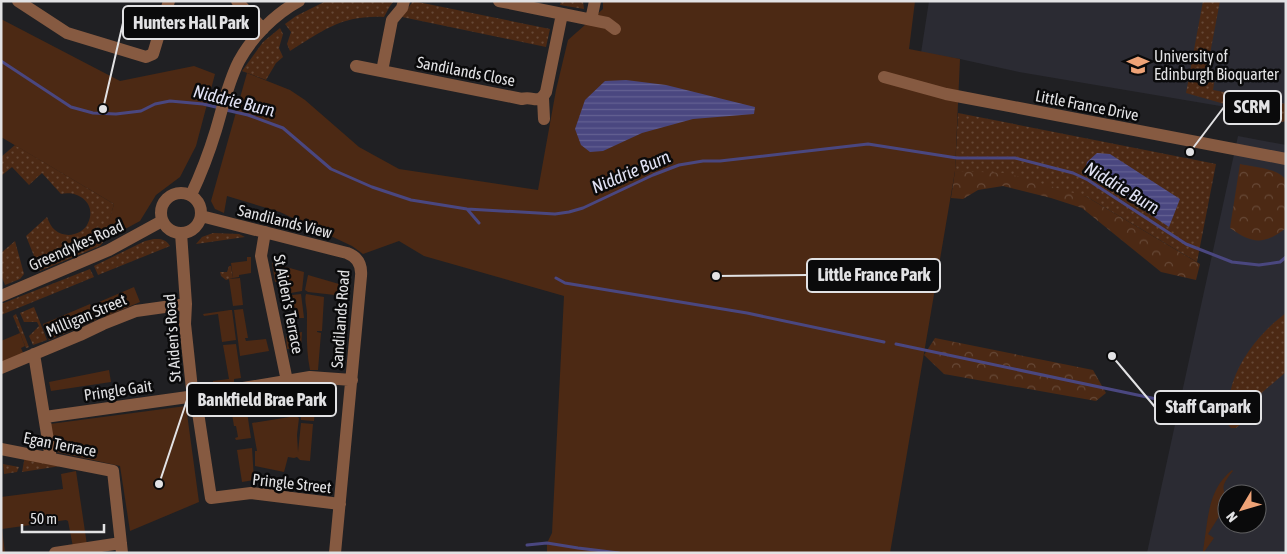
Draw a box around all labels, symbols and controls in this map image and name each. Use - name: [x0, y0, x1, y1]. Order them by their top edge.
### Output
- callout: Hunters Hall Park: [123, 6, 259, 39]
- text: Hunters Hall Park: [133, 12, 250, 33]
- place label: University of Edinburgh Bioquarter: [1154, 47, 1279, 84]
- school or university icon: University of Edinburgh Bioquarter: [1125, 52, 1151, 78]
- street label: Sandilands Close: [415, 53, 517, 89]
- water label: Niddrie Burn: [191, 80, 277, 121]
- street label: Little France Drive: [1034, 86, 1140, 124]
- callout: SCRM: [1224, 91, 1281, 124]
- text: SCRM: [1234, 96, 1270, 117]
- water label: Niddrie Burn: [588, 146, 673, 197]
- water label: Niddrie Burn: [1081, 157, 1164, 218]
- street label: Sandilands View: [236, 201, 334, 241]
- street label: Greendykes Road: [26, 216, 127, 275]
- street label: St Aiden's Terrace: [271, 253, 307, 355]
- callout: Little France Park: [807, 259, 940, 292]
- text: Little France Park: [817, 264, 932, 285]
- street label: Sandilands Road: [328, 269, 352, 369]
- street label: Milligan Street: [43, 290, 130, 341]
- street label: St Aiden's Road: [160, 293, 184, 383]
- street label: Pringle Gait: [83, 376, 154, 405]
- callout: Bankfield Brae Park: [187, 383, 336, 416]
- text: Bankfield Brae Park: [198, 389, 328, 410]
- callout: Staff Carpark: [1155, 391, 1261, 424]
- text: Staff Carpark: [1165, 396, 1252, 417]
- street label: Egan Terrace: [22, 428, 98, 461]
- street label: Pringle Street: [251, 470, 333, 497]
- north arrow: [1217, 484, 1267, 534]
- scale bar: [22, 502, 105, 534]
- text: N: [1223, 509, 1241, 525]
- text: 50 m: [30, 510, 57, 527]

